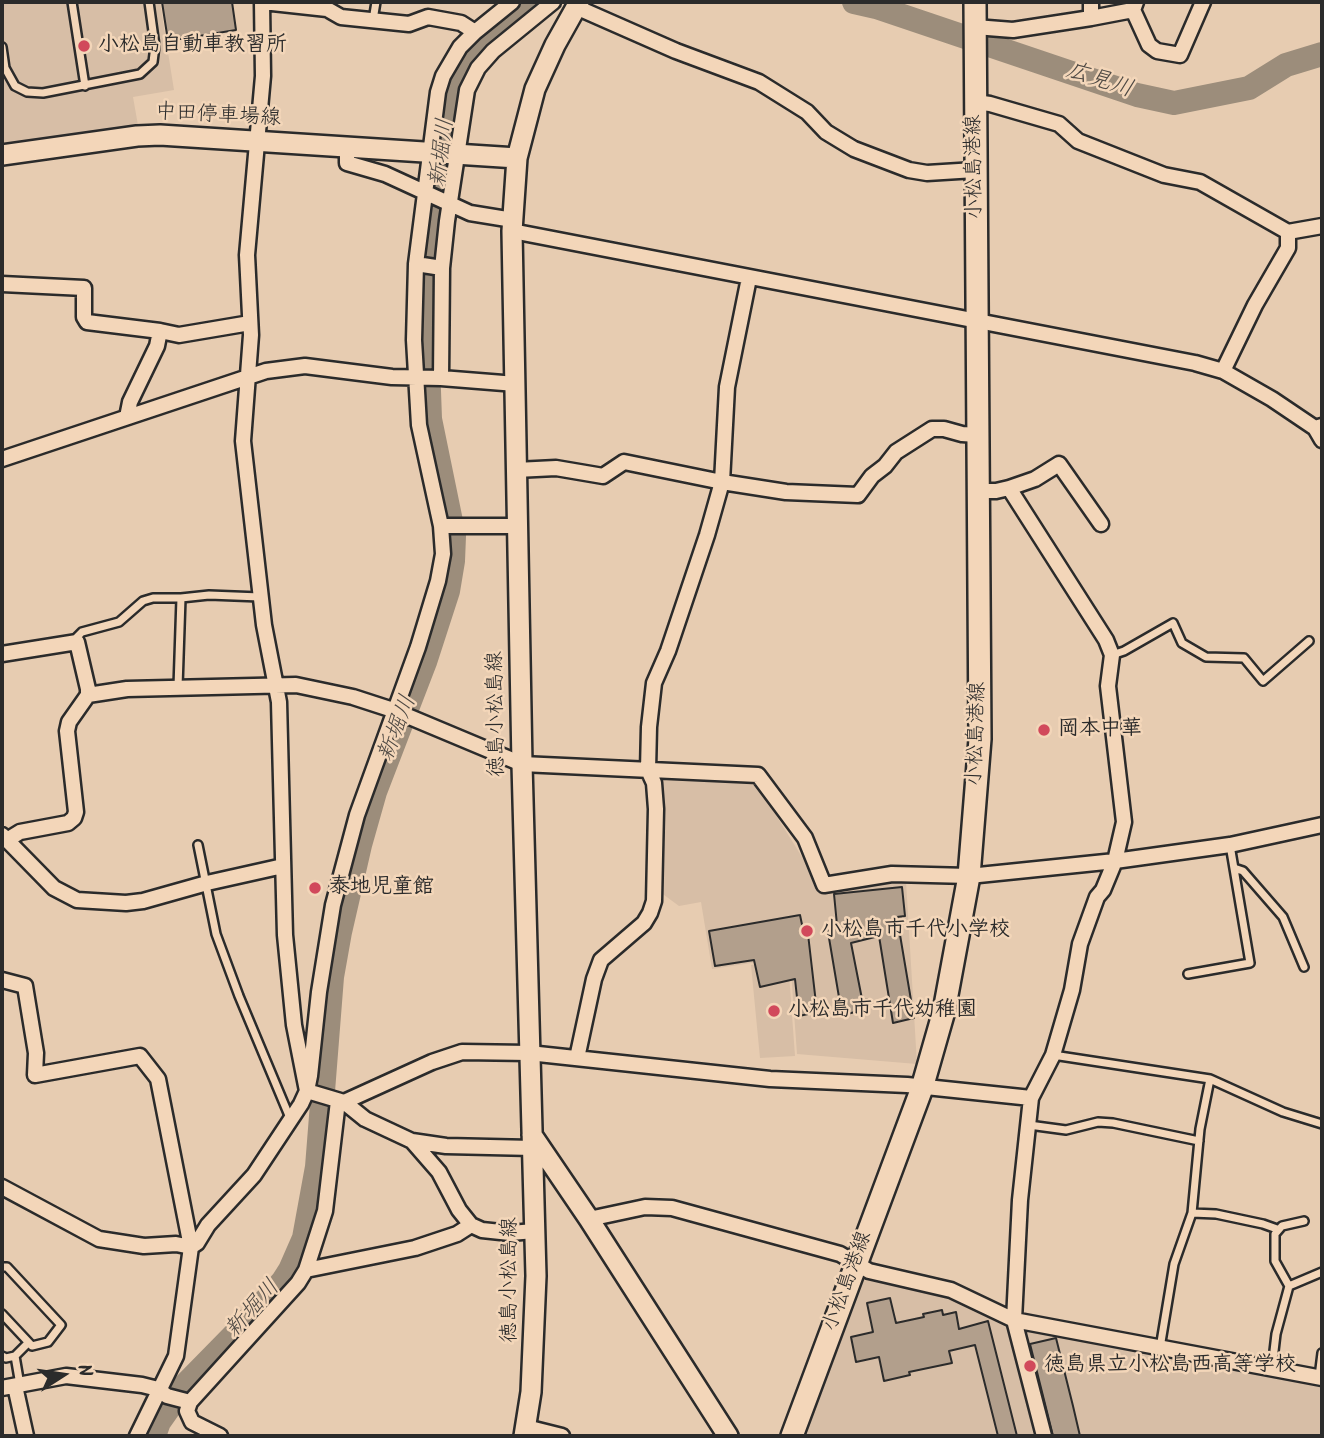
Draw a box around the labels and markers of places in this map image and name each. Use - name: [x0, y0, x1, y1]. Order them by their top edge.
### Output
- place label: 小松島自動車教習所: [98, 33, 287, 59]
- marker: 小松島自動車教習所: [76, 38, 92, 54]
- place label: 岡本中華: [1058, 717, 1142, 743]
- marker: 岡本中華: [1036, 722, 1052, 738]
- place label: 泰地児童館: [329, 875, 434, 901]
- marker: 泰地児童館: [307, 880, 323, 896]
- place label: 小松島市千代小学校: [821, 918, 1010, 944]
- marker: 小松島市千代小学校: [799, 923, 815, 939]
- place label: 小松島市千代幼稚園: [788, 998, 977, 1024]
- marker: 小松島市千代幼稚園: [766, 1003, 782, 1019]
- place label: 徳島県立小松島西高等学校: [1044, 1353, 1296, 1379]
- marker: 徳島県立小松島西高等学校: [1022, 1358, 1038, 1374]

